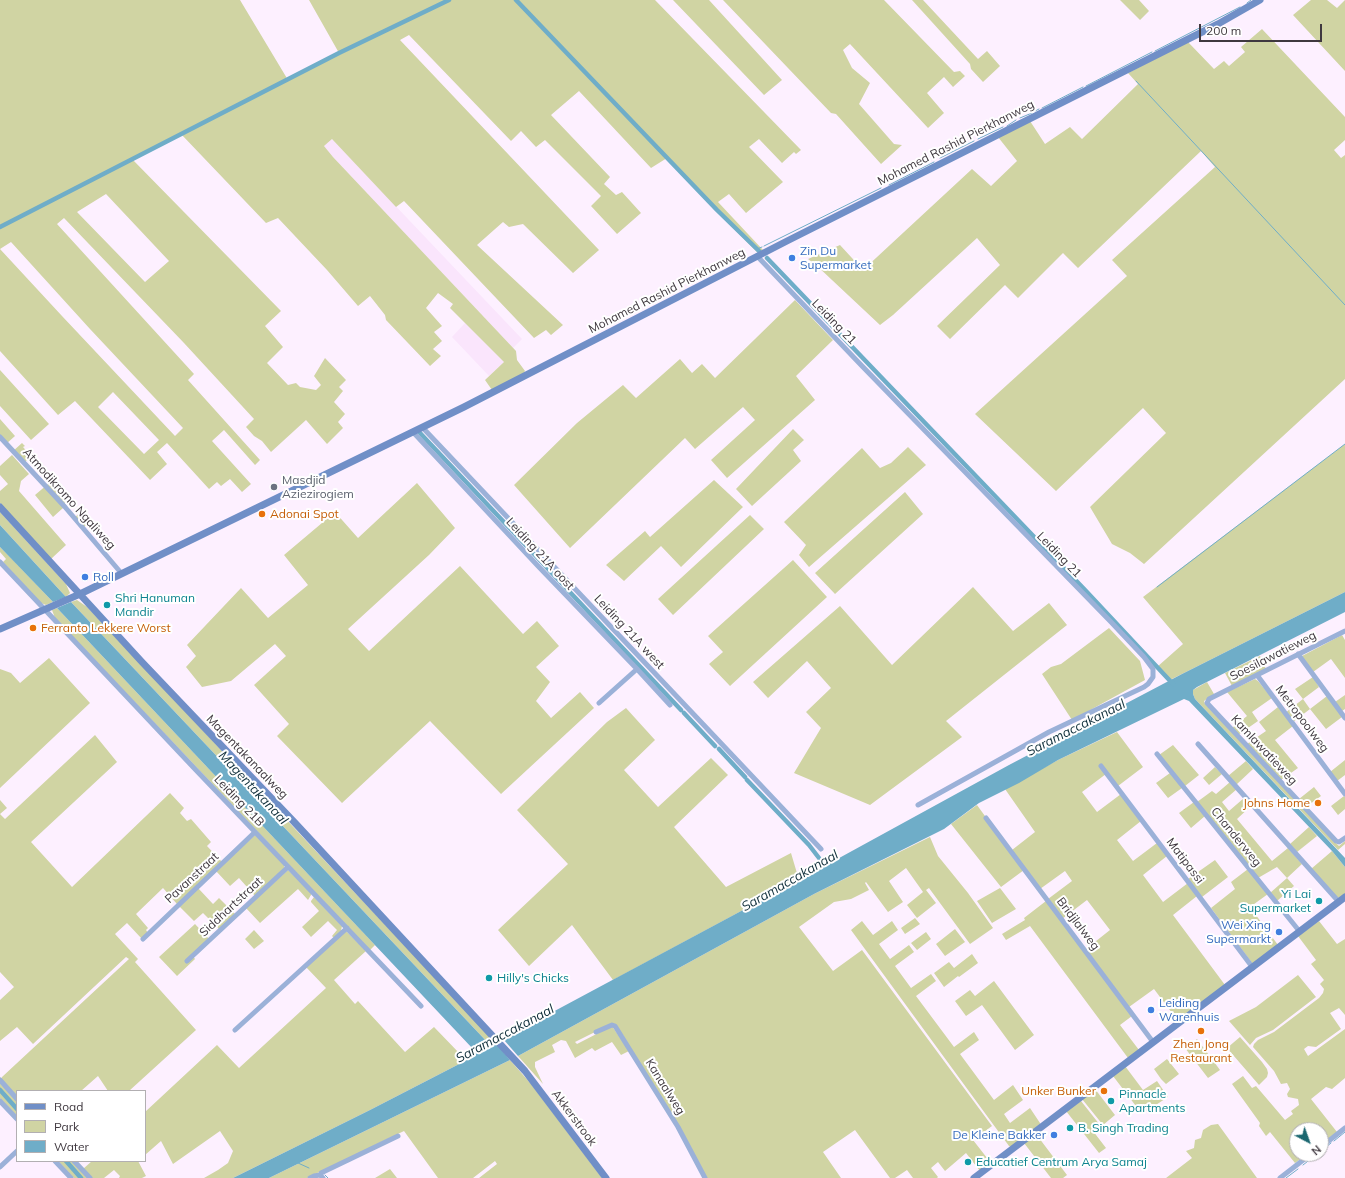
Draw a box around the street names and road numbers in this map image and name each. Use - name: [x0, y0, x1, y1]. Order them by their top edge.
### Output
- street label: Mohamed Rashid Pierkhanweg: [875, 97, 1037, 189]
- street label: Mohamed Rashid Pierkhanweg: [586, 245, 748, 337]
- street label: Leiding 21: [809, 296, 859, 348]
- street label: Atmodikromo Ngaliweg: [20, 445, 118, 553]
- street label: Leiding 21A oost: [503, 515, 577, 593]
- street label: Leiding 21: [1034, 529, 1084, 581]
- street label: Leiding 21A west: [591, 592, 667, 672]
- street label: Soesilawatieweg: [1228, 628, 1318, 684]
- street label: Metropoolweg: [1272, 683, 1332, 755]
- street label: Magentakanaalweg: [203, 712, 291, 802]
- street label: Kamlawatieweg: [1228, 712, 1300, 788]
- street label: Leiding 21B: [211, 772, 267, 830]
- street label: Chanderweg: [1208, 804, 1264, 870]
- street label: Matipassi: [1163, 835, 1207, 887]
- street label: Pavanstraat: [162, 850, 222, 906]
- street label: Siddhartstraat: [197, 874, 265, 940]
- street label: Bridjlalweg: [1053, 895, 1103, 953]
- street label: Kanaalweg: [642, 1056, 688, 1118]
- street label: Akkerstrook: [548, 1087, 600, 1149]

